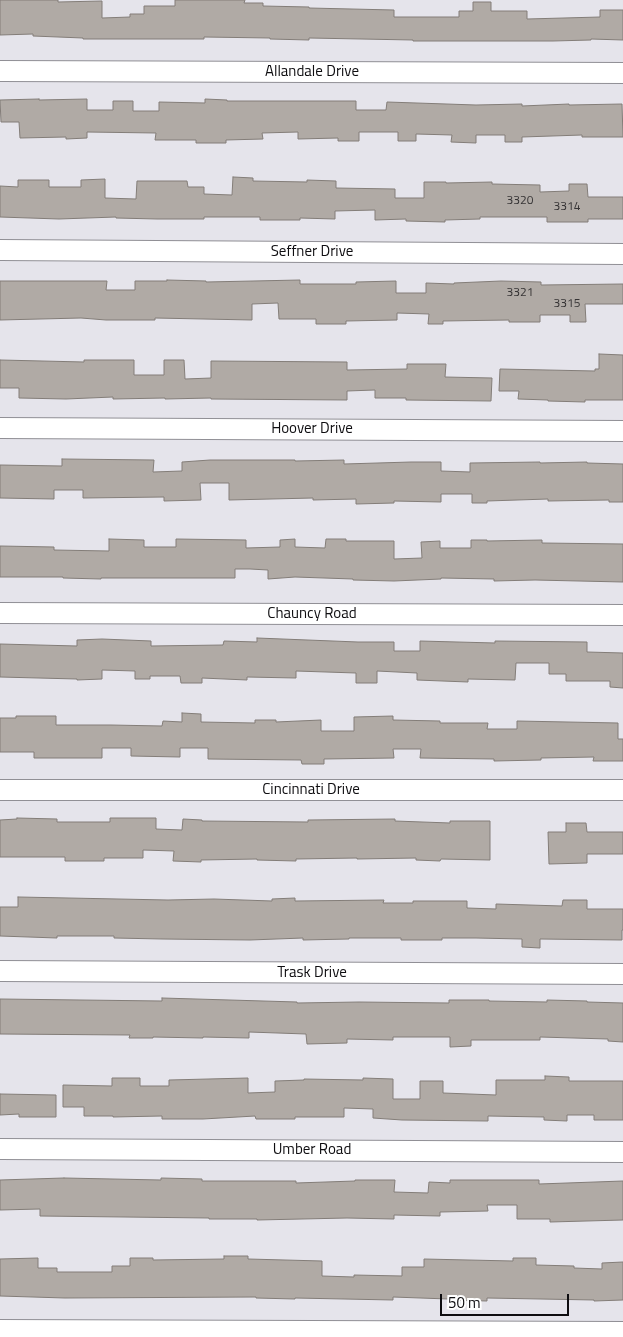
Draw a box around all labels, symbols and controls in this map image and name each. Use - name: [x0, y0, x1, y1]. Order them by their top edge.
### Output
- street label: Allandale Drive: [265, 63, 359, 81]
- house number: 3320: [507, 194, 533, 208]
- house number: 3314: [554, 200, 580, 214]
- street label: Seffner Drive: [271, 243, 353, 261]
- house number: 3321: [507, 286, 533, 300]
- house number: 3315: [554, 297, 580, 311]
- street label: Hoover Drive: [271, 420, 353, 438]
- street label: Chauncy Road: [267, 605, 357, 623]
- street label: Cincinnati Drive: [262, 781, 360, 799]
- street label: Trask Drive: [277, 964, 347, 982]
- street label: Umber Road: [273, 1141, 351, 1159]
- scale bar: [443, 1284, 572, 1316]
- text: 50 m: [448, 1291, 481, 1314]

